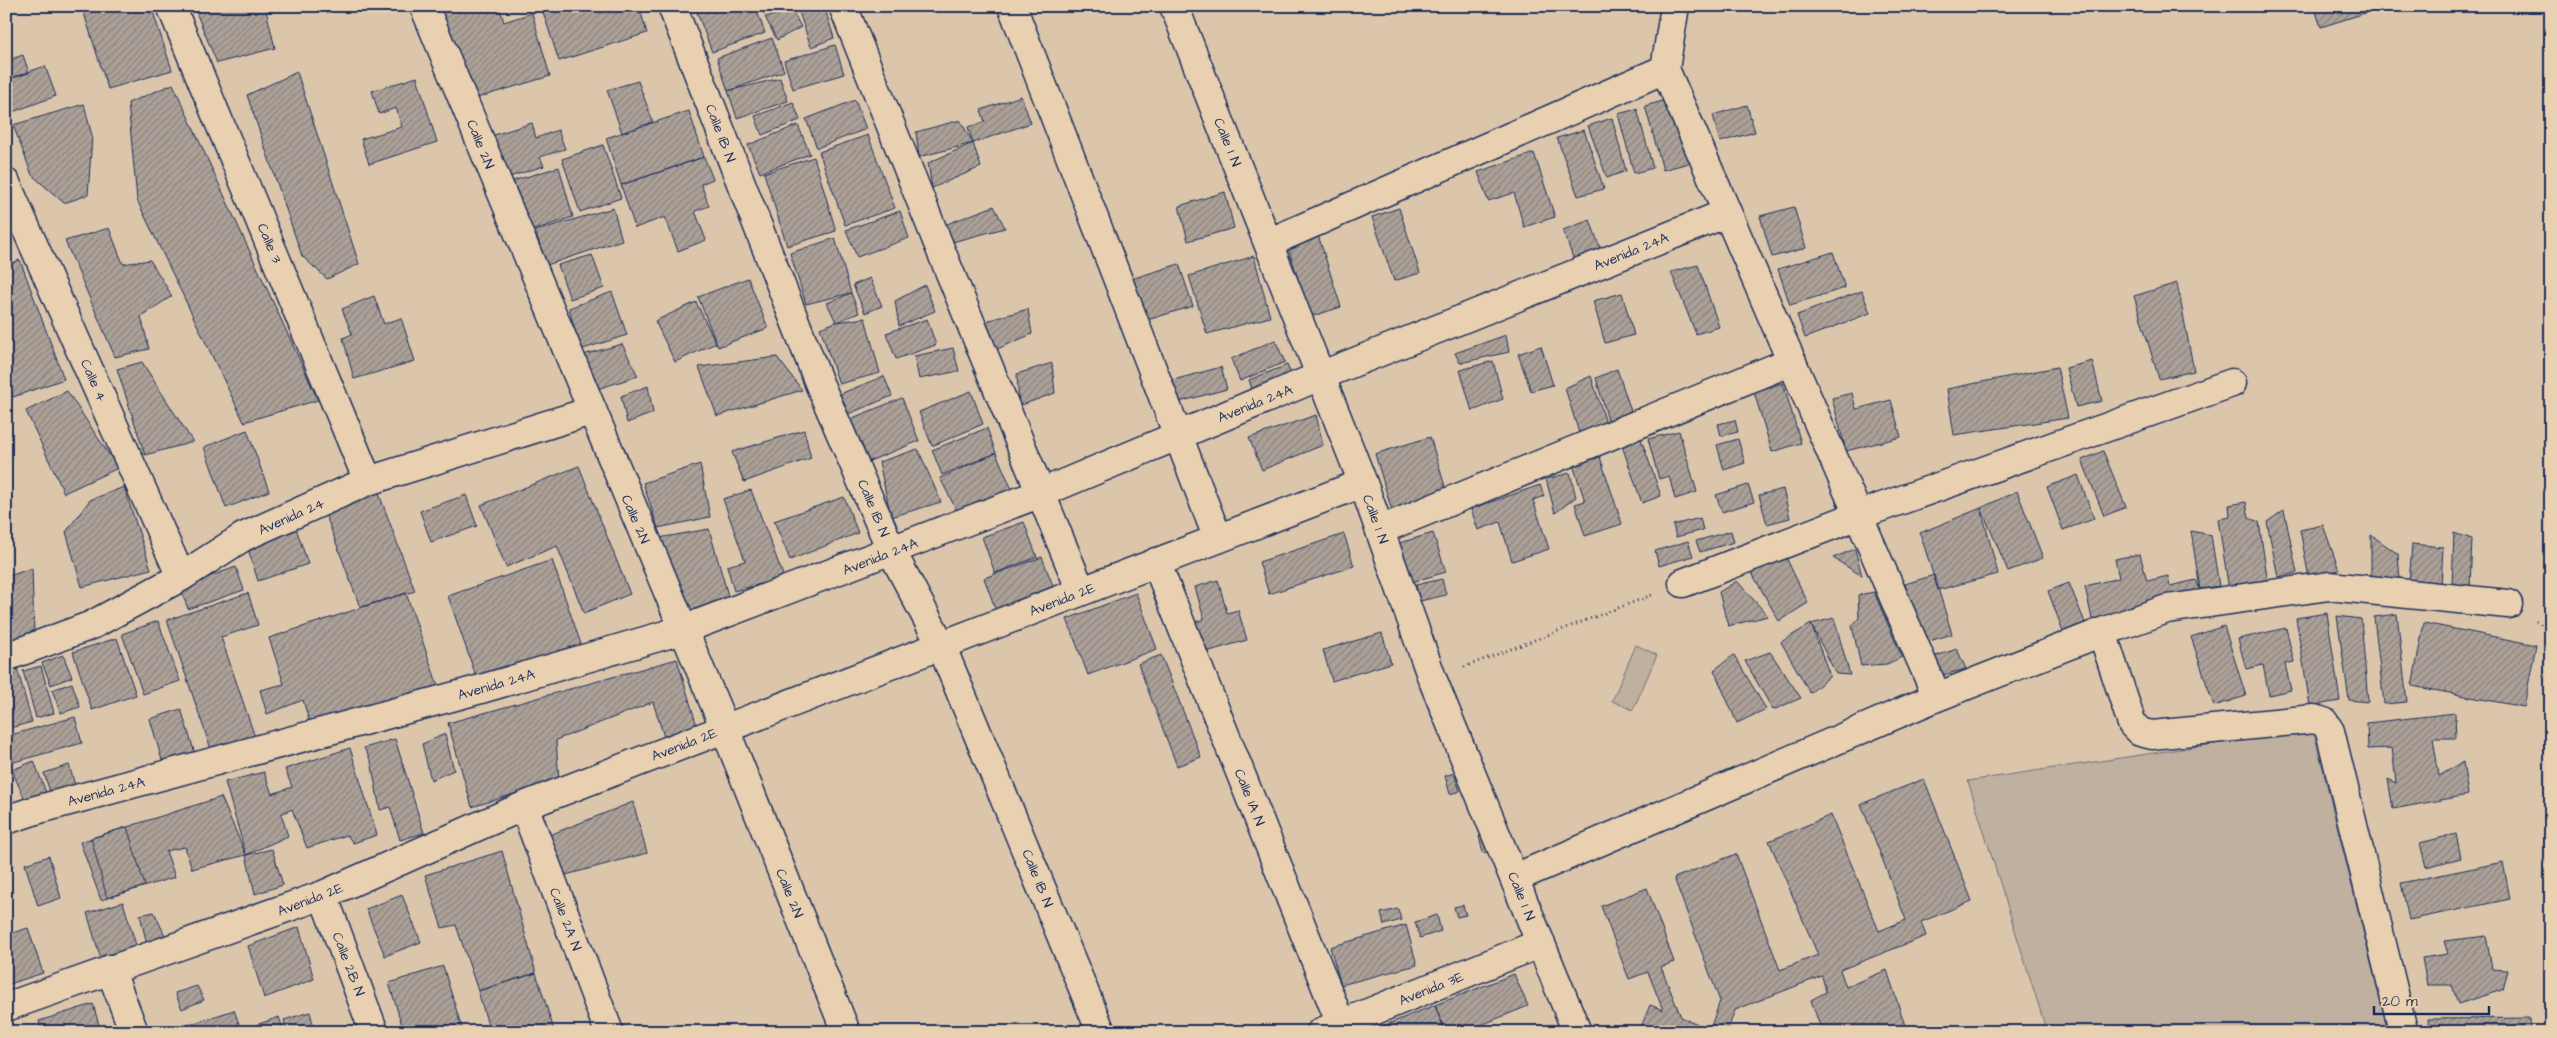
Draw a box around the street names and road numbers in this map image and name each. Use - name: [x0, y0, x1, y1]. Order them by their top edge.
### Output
- street label: Calle 1B N: [700, 101, 740, 166]
- street label: Calle 1 N: [1208, 115, 1246, 170]
- street label: Calle 2N: [461, 117, 499, 172]
- street label: Calle 3: [252, 220, 286, 267]
- street label: Avenida 24A: [1591, 228, 1672, 276]
- street label: Calle 4: [75, 356, 111, 405]
- street label: Avenida 24A: [1215, 380, 1296, 428]
- street label: Calle 1B N: [852, 477, 894, 540]
- street label: Calle 2N: [616, 492, 654, 547]
- street label: Calle 1 N: [1357, 492, 1393, 547]
- street label: Avenida 24: [255, 493, 328, 540]
- street label: Avenida 24A: [840, 533, 921, 580]
- street label: Avenida 2E: [1027, 578, 1099, 622]
- street label: Avenida 24A: [455, 664, 537, 706]
- street label: Avenida 2E: [649, 723, 721, 767]
- street label: Calle 1A N: [1229, 766, 1270, 829]
- street label: Avenida 24A: [65, 772, 147, 812]
- street label: Calle 1B N: [1016, 846, 1058, 910]
- street label: Calle 2N: [770, 866, 808, 921]
- street label: Calle 1 N: [1502, 869, 1540, 924]
- street label: Avenida 2E: [275, 878, 347, 922]
- street label: Calle 2A N: [544, 885, 586, 954]
- street label: Calle 2B N: [327, 930, 369, 999]
- street label: Avenida 3E: [1396, 967, 1467, 1011]

